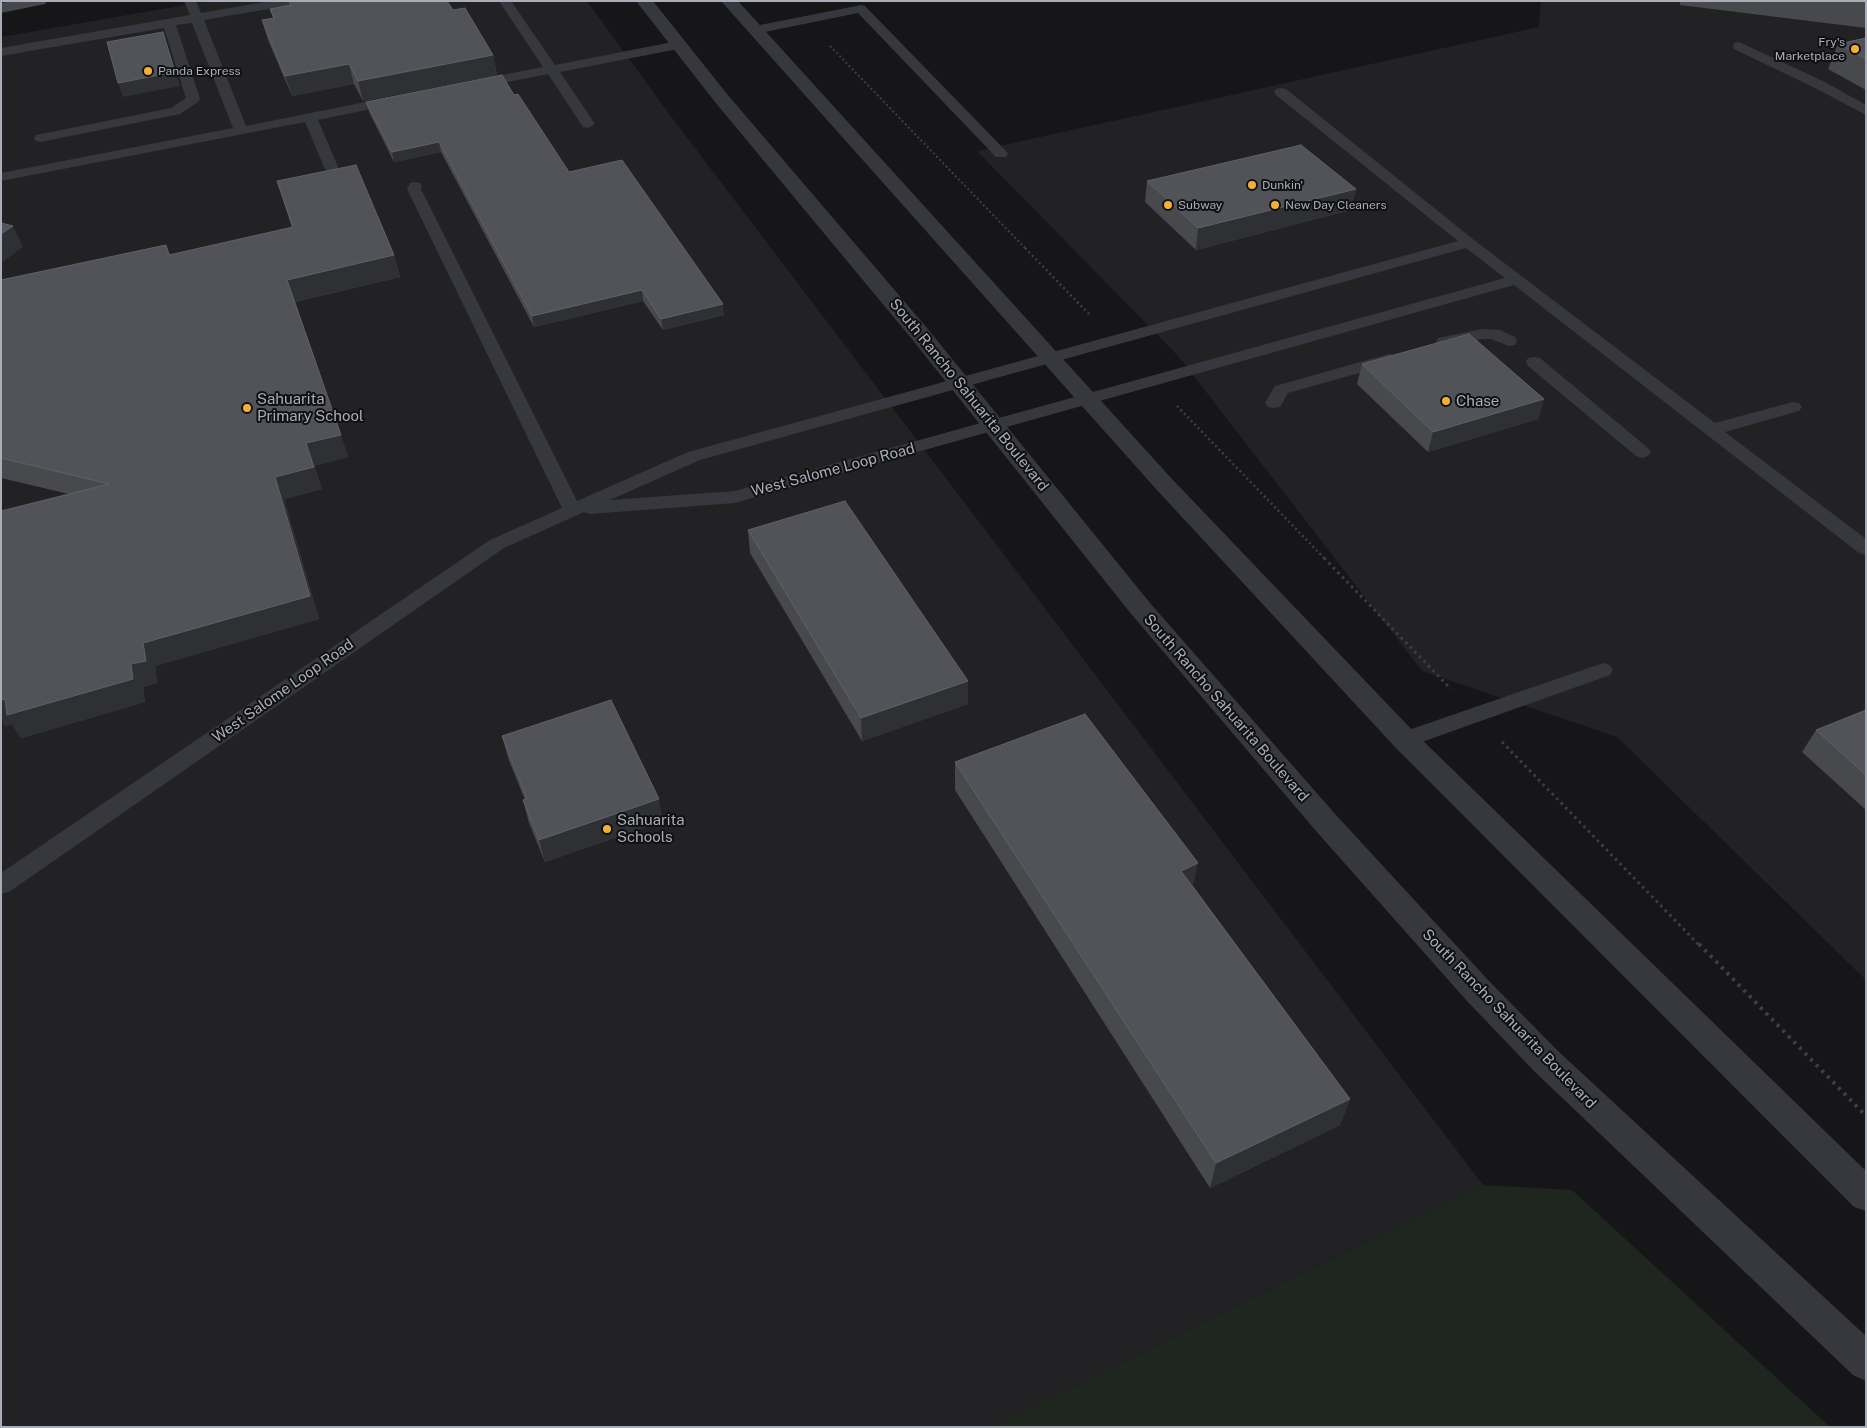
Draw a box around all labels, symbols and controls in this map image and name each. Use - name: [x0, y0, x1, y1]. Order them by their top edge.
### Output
- place label: Fry's Marketplace: [1775, 35, 1845, 63]
- marker: Fry's Marketplace: [1849, 43, 1861, 55]
- place label: Panda Express: [158, 64, 241, 78]
- marker: Panda Express: [142, 65, 154, 77]
- place label: Dunkin': [1262, 178, 1303, 192]
- marker: Dunkin': [1246, 179, 1258, 191]
- place label: Subway: [1178, 198, 1222, 212]
- place label: New Day Cleaners: [1285, 198, 1386, 212]
- marker: Subway: [1162, 199, 1174, 211]
- marker: New Day Cleaners: [1269, 199, 1281, 211]
- street label: South Rancho Sahuarita Boulevard: [886, 295, 1052, 495]
- place label: Sahuarita Primary School: [257, 390, 363, 425]
- place label: Chase: [1456, 392, 1499, 410]
- marker: Chase: [1440, 395, 1452, 407]
- marker: Sahuarita Primary School: [241, 402, 253, 414]
- street label: West Salome Loop Road: [749, 440, 917, 500]
- street label: South Rancho Sahuarita Boulevard: [1140, 611, 1312, 805]
- street label: West Salome Loop Road: [209, 635, 357, 747]
- place label: Sahuarita Schools: [617, 811, 685, 846]
- marker: Sahuarita Schools: [601, 823, 613, 835]
- street label: South Rancho Sahuarita Boulevard: [1418, 925, 1600, 1113]

